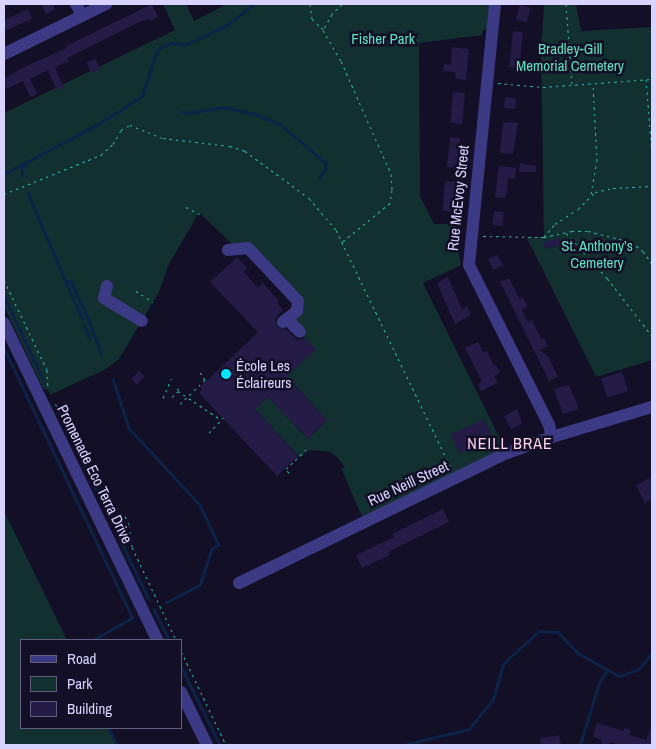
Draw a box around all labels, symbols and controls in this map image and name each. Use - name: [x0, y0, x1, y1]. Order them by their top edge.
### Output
- park label: Fisher Park: [351, 30, 415, 48]
- park label: Bradley-Gill Memorial Cemetery: [516, 39, 624, 74]
- street label: Rue McEvoy Street: [444, 144, 472, 252]
- park label: St. Anthony’s Cemetery: [561, 236, 633, 271]
- place label: École Les Éclaireurs: [236, 356, 291, 391]
- marker: École Les Éclaireurs: [220, 368, 232, 380]
- street label: Promenade Eco Terra Drive: [53, 402, 137, 546]
- district label: NEILL BRAE: [466, 433, 554, 453]
- street label: Rue Neill Street: [365, 456, 451, 510]
- legend: [20, 639, 182, 729]
- text: Road: [67, 648, 96, 669]
- text: Park: [67, 673, 92, 694]
- text: Building: [67, 698, 112, 719]

